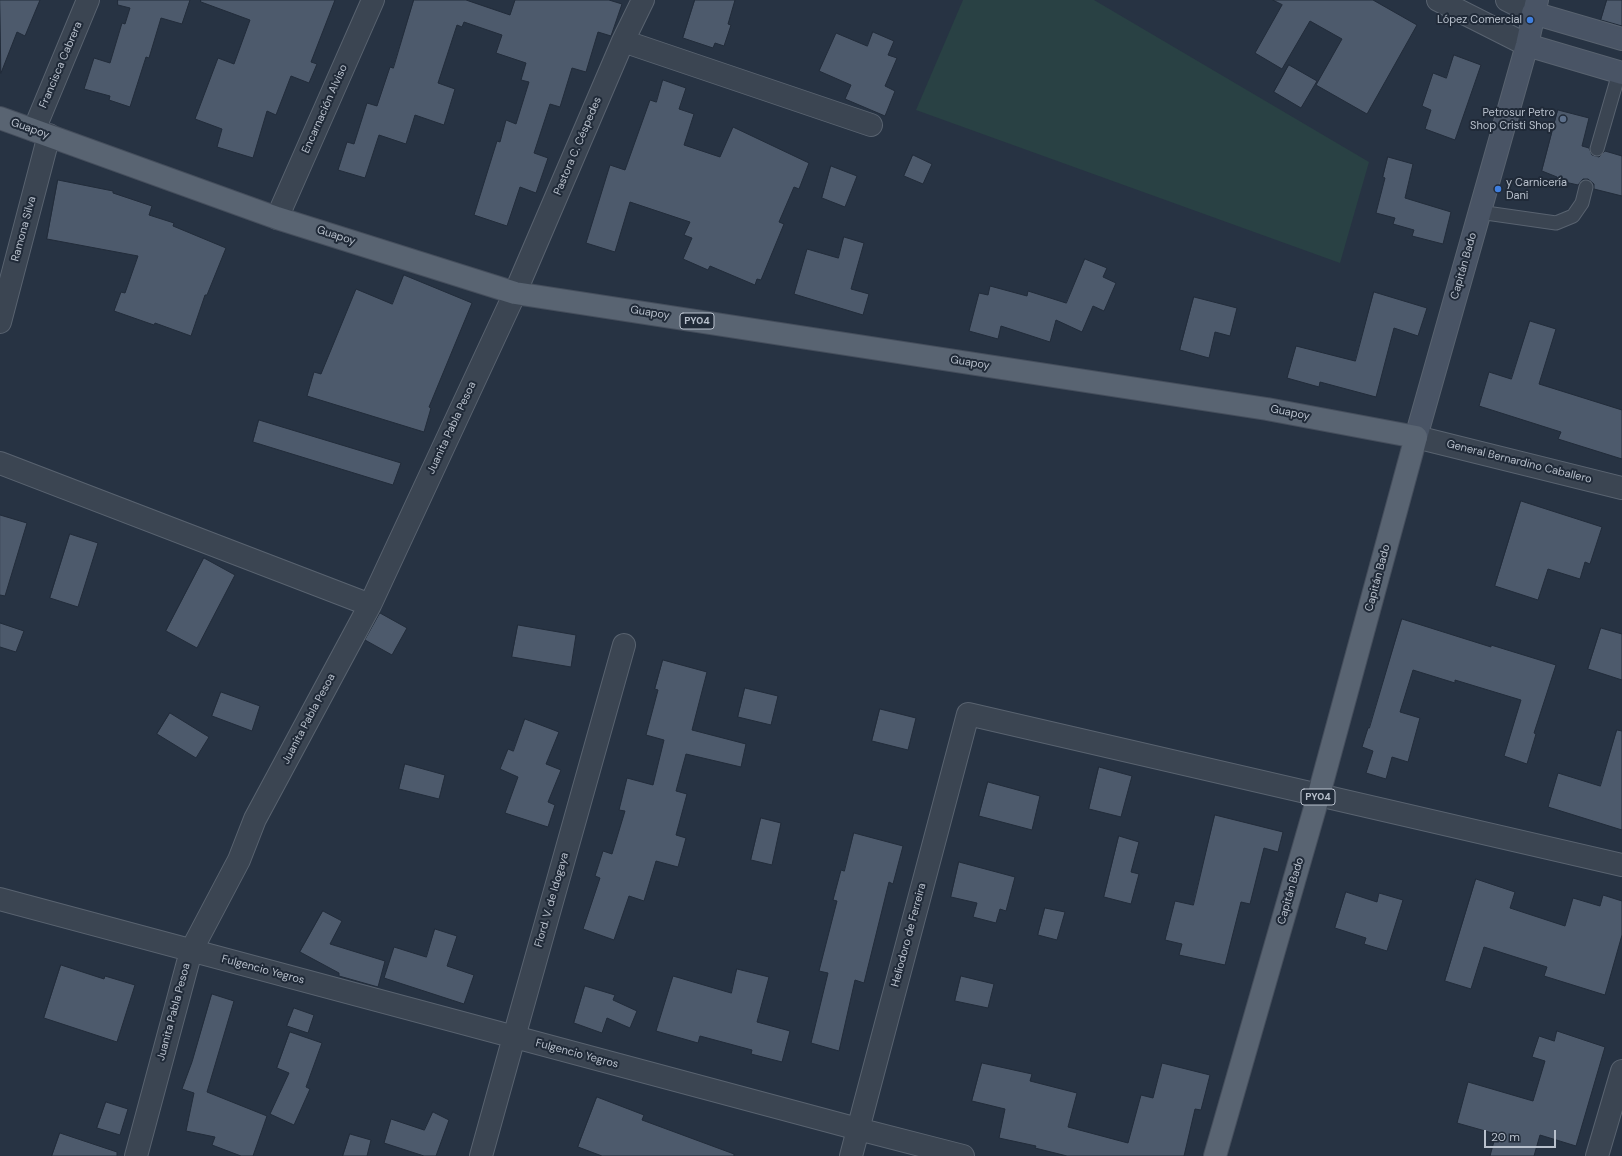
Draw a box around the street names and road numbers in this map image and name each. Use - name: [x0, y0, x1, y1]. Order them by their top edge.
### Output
- street label: Francisca Cabrera: [37, 20, 85, 110]
- street label: Encarnación Alviso: [299, 62, 351, 156]
- street label: Pastora C. Céspedes: [551, 95, 605, 197]
- street label: Guapoy: [9, 116, 51, 142]
- street label: Ramona Silva: [9, 195, 39, 263]
- street label: Guapoy: [315, 224, 357, 248]
- street label: Capitán Bado: [1448, 231, 1480, 301]
- street label: Guapoy: [629, 303, 671, 323]
- road number: PY04: [680, 313, 714, 329]
- street label: Guapoy: [949, 353, 991, 373]
- street label: Juanita Pabla Pesoa: [425, 380, 479, 476]
- street label: Guapoy: [1269, 403, 1311, 423]
- street label: General Bernardino Caballero: [1445, 438, 1593, 486]
- street label: Capitán Bado: [1363, 543, 1393, 613]
- street label: Juanita Pabla Pesoa: [280, 671, 338, 767]
- road number: PY04: [1301, 789, 1335, 805]
- street label: Flord. V. de Idogaya: [532, 851, 572, 949]
- street label: Capitán Bado: [1275, 856, 1307, 926]
- street label: Heliodoro de Ferreira: [889, 882, 929, 988]
- street label: Fulgencio Yegros: [220, 953, 306, 987]
- street label: Juanita Pabla Pesoa: [155, 962, 193, 1062]
- street label: Fulgencio Yegros: [534, 1037, 620, 1071]

